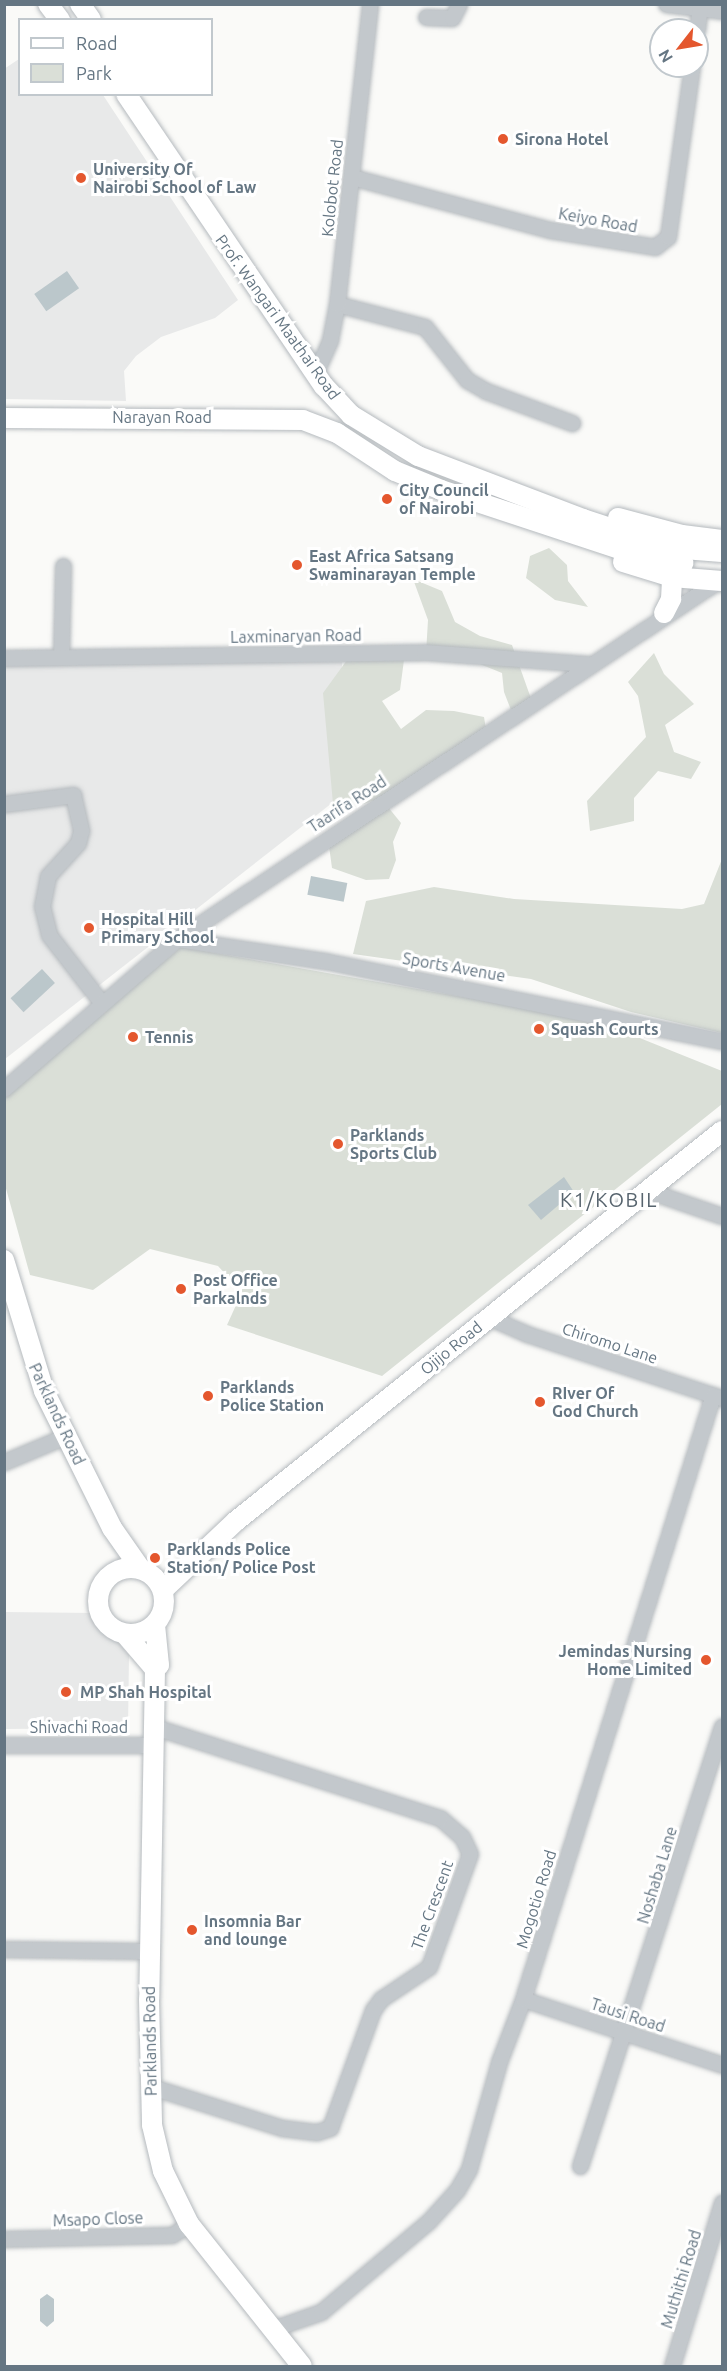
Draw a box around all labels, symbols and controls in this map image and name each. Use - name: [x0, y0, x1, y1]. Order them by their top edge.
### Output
- legend: [18, 18, 213, 96]
- north arrow: [649, 18, 709, 78]
- text: Road: [76, 33, 118, 53]
- text: N: [654, 46, 676, 66]
- text: Park: [76, 63, 112, 83]
- place label: Sirona Hotel: [515, 129, 608, 149]
- marker: Sirona Hotel: [496, 132, 510, 146]
- street label: Kolobot Road: [317, 138, 347, 238]
- place label: University Of Nairobi School of Law: [93, 159, 256, 197]
- marker: University Of Nairobi School of Law: [74, 171, 88, 185]
- street label: Keiyo Road: [557, 204, 639, 236]
- street label: Prof. Wangari Maathai Road: [212, 231, 344, 403]
- street label: Narayan Road: [112, 407, 212, 427]
- place label: City Council of Nairobi: [399, 480, 489, 518]
- marker: City Council of Nairobi: [380, 492, 394, 506]
- place label: East Africa Satsang Swaminarayan Temple: [309, 546, 476, 584]
- marker: East Africa Satsang Swaminarayan Temple: [290, 558, 304, 572]
- street label: Laxminaryan Road: [230, 625, 362, 647]
- street label: Taarifa Road: [304, 772, 390, 836]
- place label: Hospital Hill Primary School: [101, 909, 214, 947]
- marker: Hospital Hill Primary School: [82, 921, 96, 935]
- street label: Sports Avenue: [401, 949, 507, 985]
- place label: Squash Courts: [551, 1019, 659, 1039]
- marker: Squash Courts: [532, 1022, 546, 1036]
- place label: Tennis: [145, 1027, 193, 1047]
- marker: Tennis: [126, 1030, 140, 1044]
- place label: Parklands Sports Club: [350, 1125, 437, 1163]
- marker: Parklands Sports Club: [331, 1137, 345, 1151]
- district label: K1/KOBIL: [560, 1187, 658, 1211]
- place label: Post Office Parkalnds: [193, 1270, 278, 1308]
- marker: Post Office Parkalnds: [174, 1282, 188, 1296]
- street label: Ojijo Road: [416, 1317, 486, 1379]
- street label: Chiromo Lane: [560, 1319, 660, 1367]
- street label: Parklands Road: [25, 1360, 89, 1468]
- place label: Parklands Police Station: [220, 1377, 324, 1415]
- place label: RIver Of God Church: [552, 1383, 639, 1421]
- marker: Parklands Police Station: [201, 1389, 215, 1403]
- marker: RIver Of God Church: [533, 1395, 547, 1409]
- place label: Parklands Police Station/ Police Post: [167, 1539, 316, 1577]
- marker: Parklands Police Station/ Police Post: [148, 1551, 162, 1565]
- place label: Jemindas Nursing Home Limited: [559, 1641, 692, 1679]
- marker: Jemindas Nursing Home Limited: [697, 1651, 715, 1669]
- place label: MP Shah Hospital: [80, 1682, 211, 1702]
- marker: MP Shah Hospital: [57, 1683, 75, 1701]
- street label: Shivachi Road: [30, 1717, 128, 1737]
- street label: Noshaba Lane: [633, 1824, 681, 1926]
- street label: Mogotio Road: [512, 1847, 560, 1951]
- street label: The Crescent: [407, 1858, 457, 1952]
- place label: Insomnia Bar and lounge: [204, 1911, 301, 1949]
- marker: Insomnia Bar and lounge: [185, 1923, 199, 1937]
- street label: Parklands Road: [139, 1986, 161, 2096]
- street label: Tausi Road: [588, 1994, 668, 2036]
- street label: Msapo Close: [52, 2208, 144, 2230]
- street label: Muthithi Road: [657, 2227, 705, 2331]

